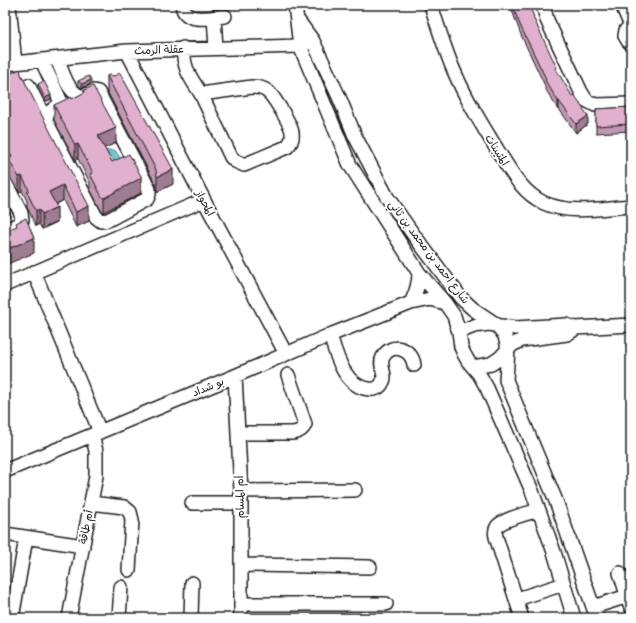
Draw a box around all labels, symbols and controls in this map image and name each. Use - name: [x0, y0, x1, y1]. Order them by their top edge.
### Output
- street label: عقلة الرمث: [134, 43, 184, 57]
- street label: المتيبنات: [481, 132, 512, 169]
- street label: المحواز: [191, 187, 217, 219]
- street label: شارع احمد بن محمد بن ثاني: [383, 198, 472, 309]
- street label: بو شداد: [190, 375, 226, 400]
- street label: أم المسام: [233, 475, 249, 518]
- street label: أم طاقة: [76, 509, 98, 545]

